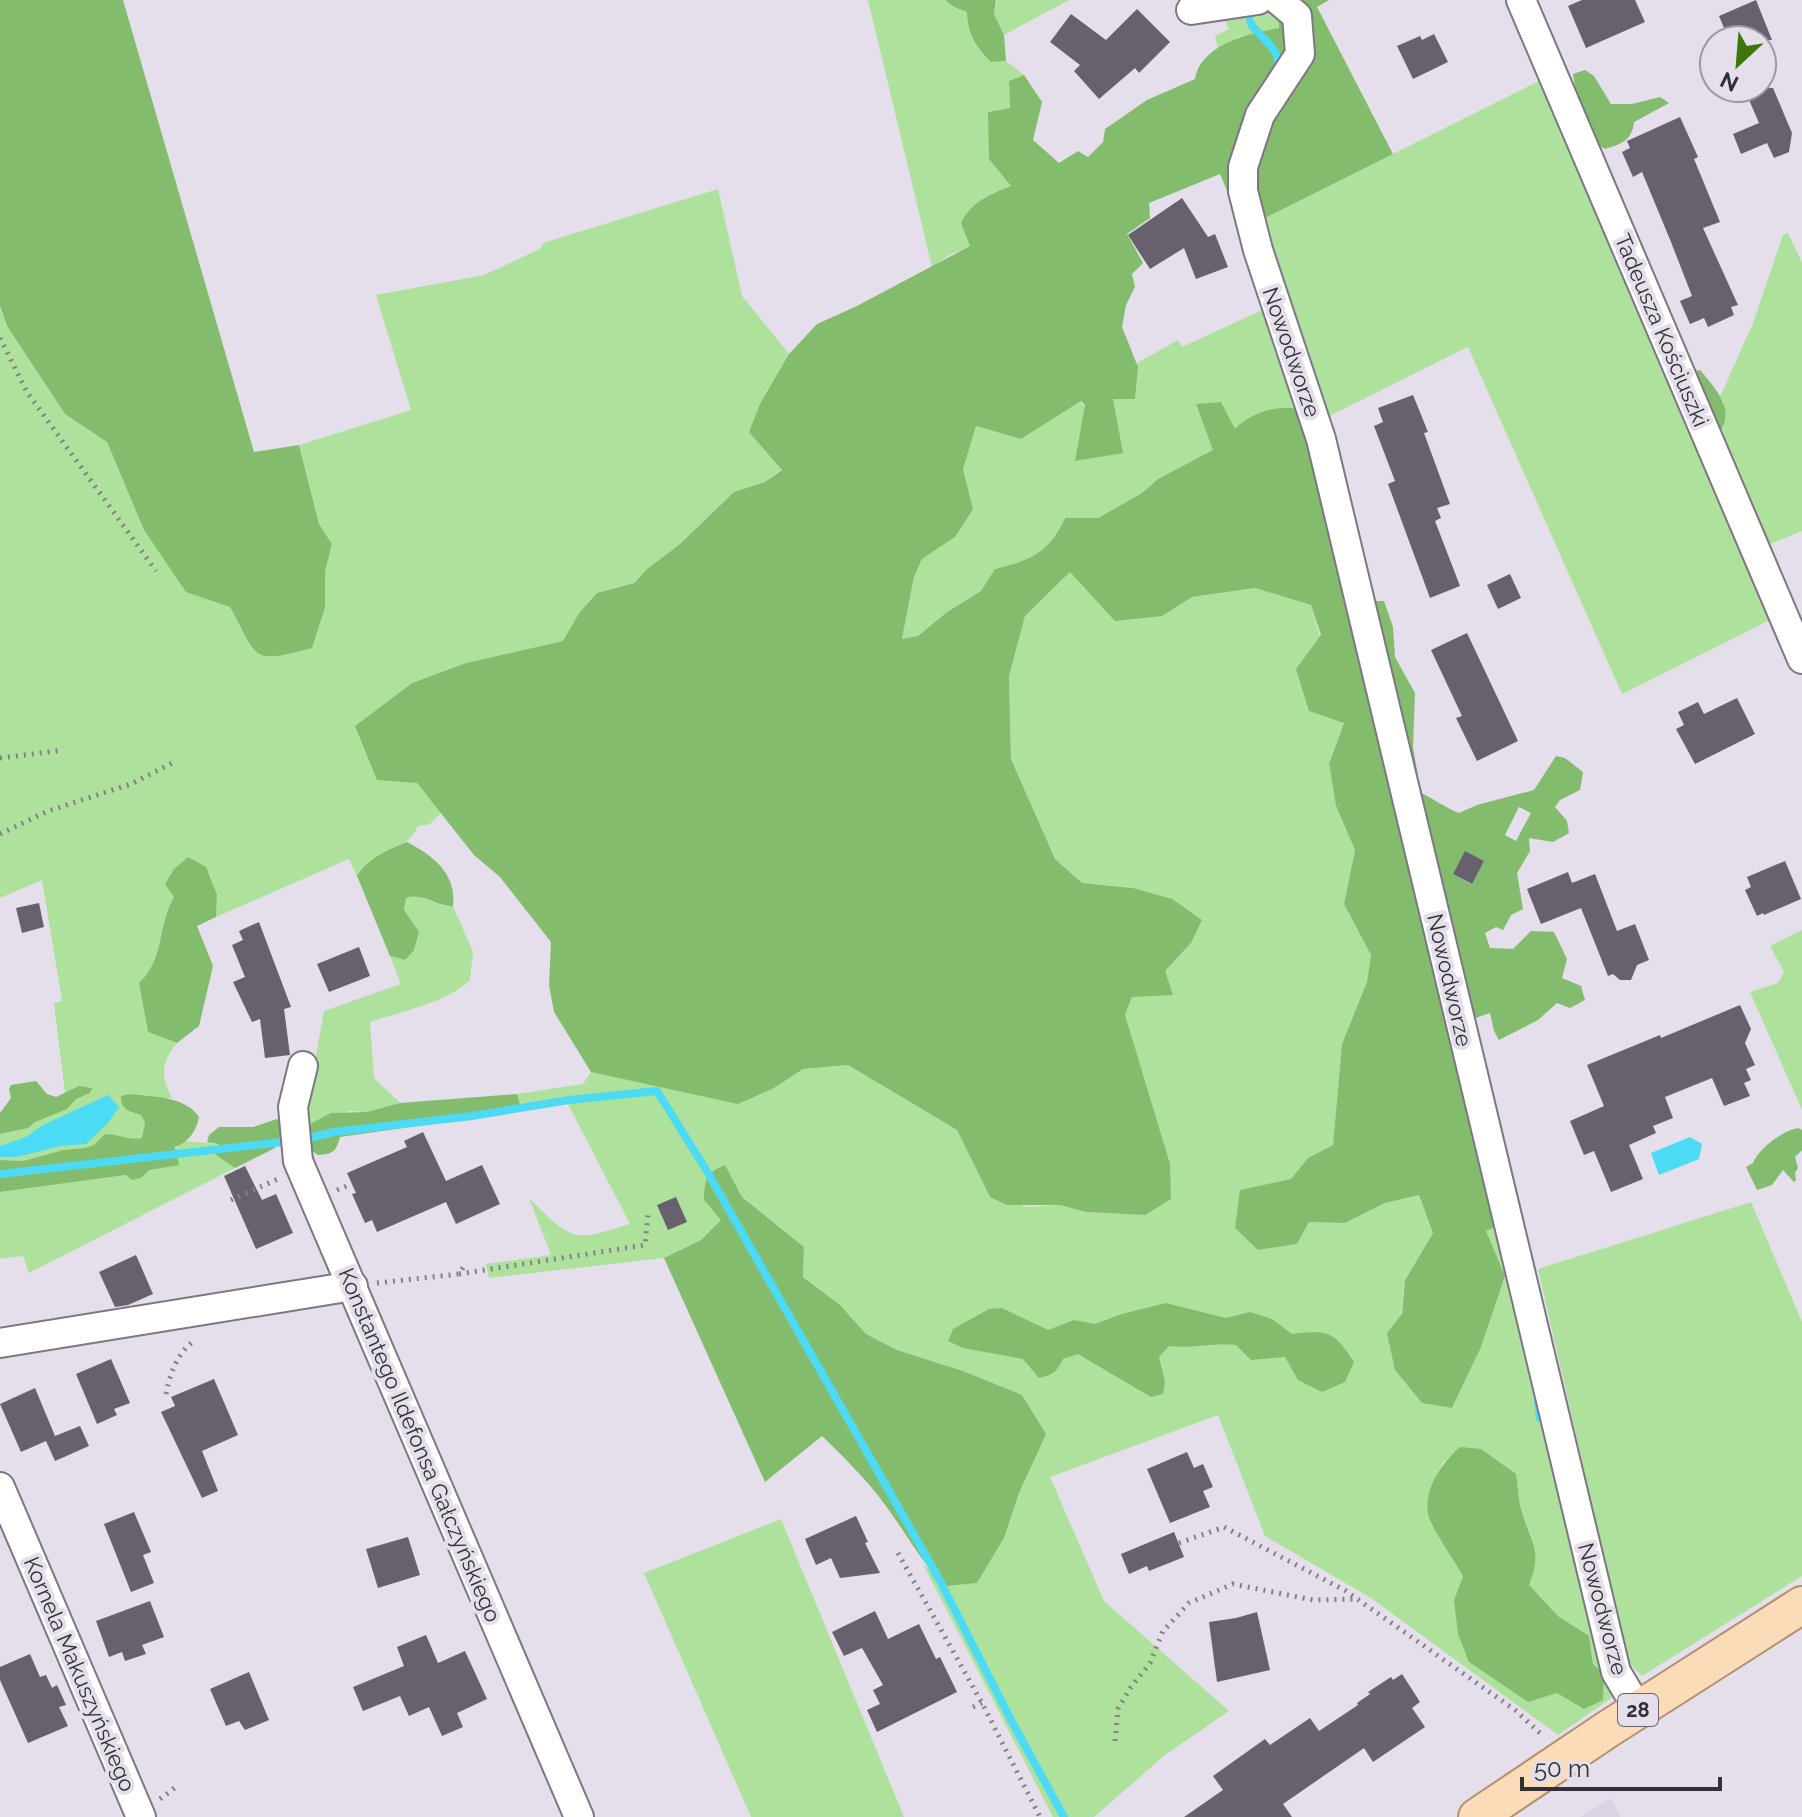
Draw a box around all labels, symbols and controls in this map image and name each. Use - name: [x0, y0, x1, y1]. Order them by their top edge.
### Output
- north arrow: [1698, 24, 1778, 104]
- text: N: [1716, 67, 1742, 97]
- street label: Tadeusza Kościuszki: [1610, 230, 1714, 430]
- street label: Nowodworze: [1258, 284, 1326, 420]
- street label: Nowodworze: [1422, 911, 1478, 1049]
- street label: Konstantego Ildefonsa Gałczyńskiego: [333, 1264, 507, 1626]
- street label: Nowodworze: [1573, 1540, 1633, 1678]
- street label: Kornela Makuszyńskiego: [19, 1553, 141, 1795]
- road number: 28: [1618, 1694, 1658, 1726]
- scale bar: [1522, 1741, 1720, 1791]
- text: 50 m: [1534, 1754, 1590, 1783]

